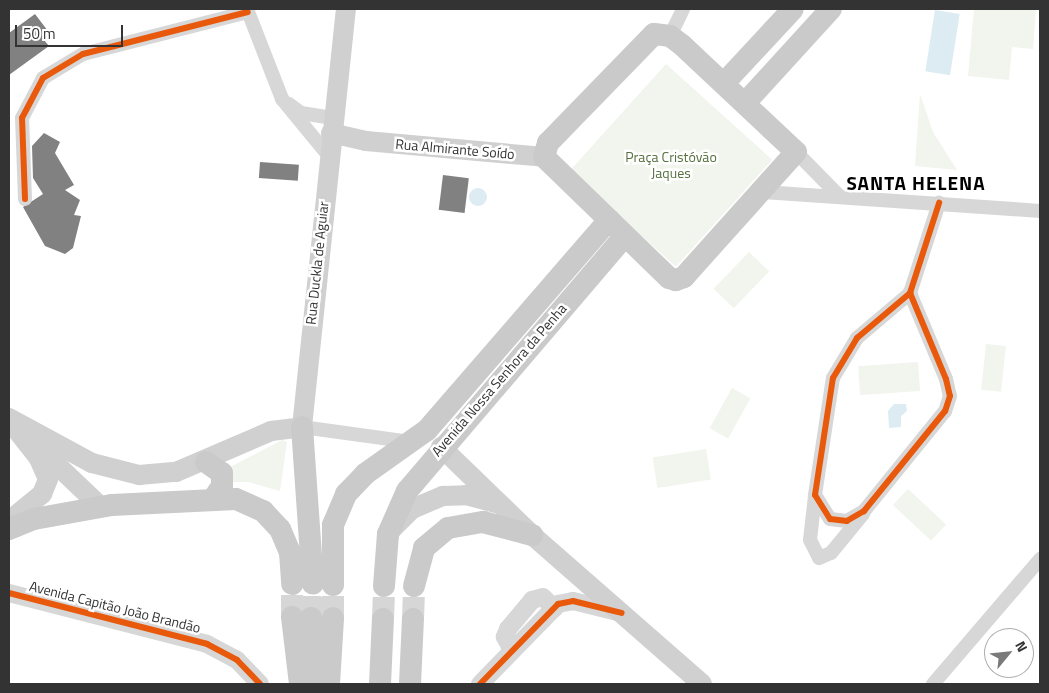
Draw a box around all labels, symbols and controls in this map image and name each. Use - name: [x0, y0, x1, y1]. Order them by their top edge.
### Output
- scale bar: [18, 15, 125, 47]
- text: 50 m: [23, 22, 56, 45]
- street label: Rua Almirante Soído: [395, 135, 515, 163]
- park label: Praça Cristóvão Jaques: [625, 149, 717, 182]
- district label: SANTA HELENA: [845, 172, 987, 194]
- street label: Rua Duckla de Aguiar: [302, 200, 332, 326]
- street label: Avenida Nossa Senhora da Penha: [428, 300, 570, 460]
- street label: Avenida Capitão João Brandão: [28, 578, 202, 636]
- north arrow: [984, 628, 1034, 678]
- text: N: [1010, 637, 1033, 655]

